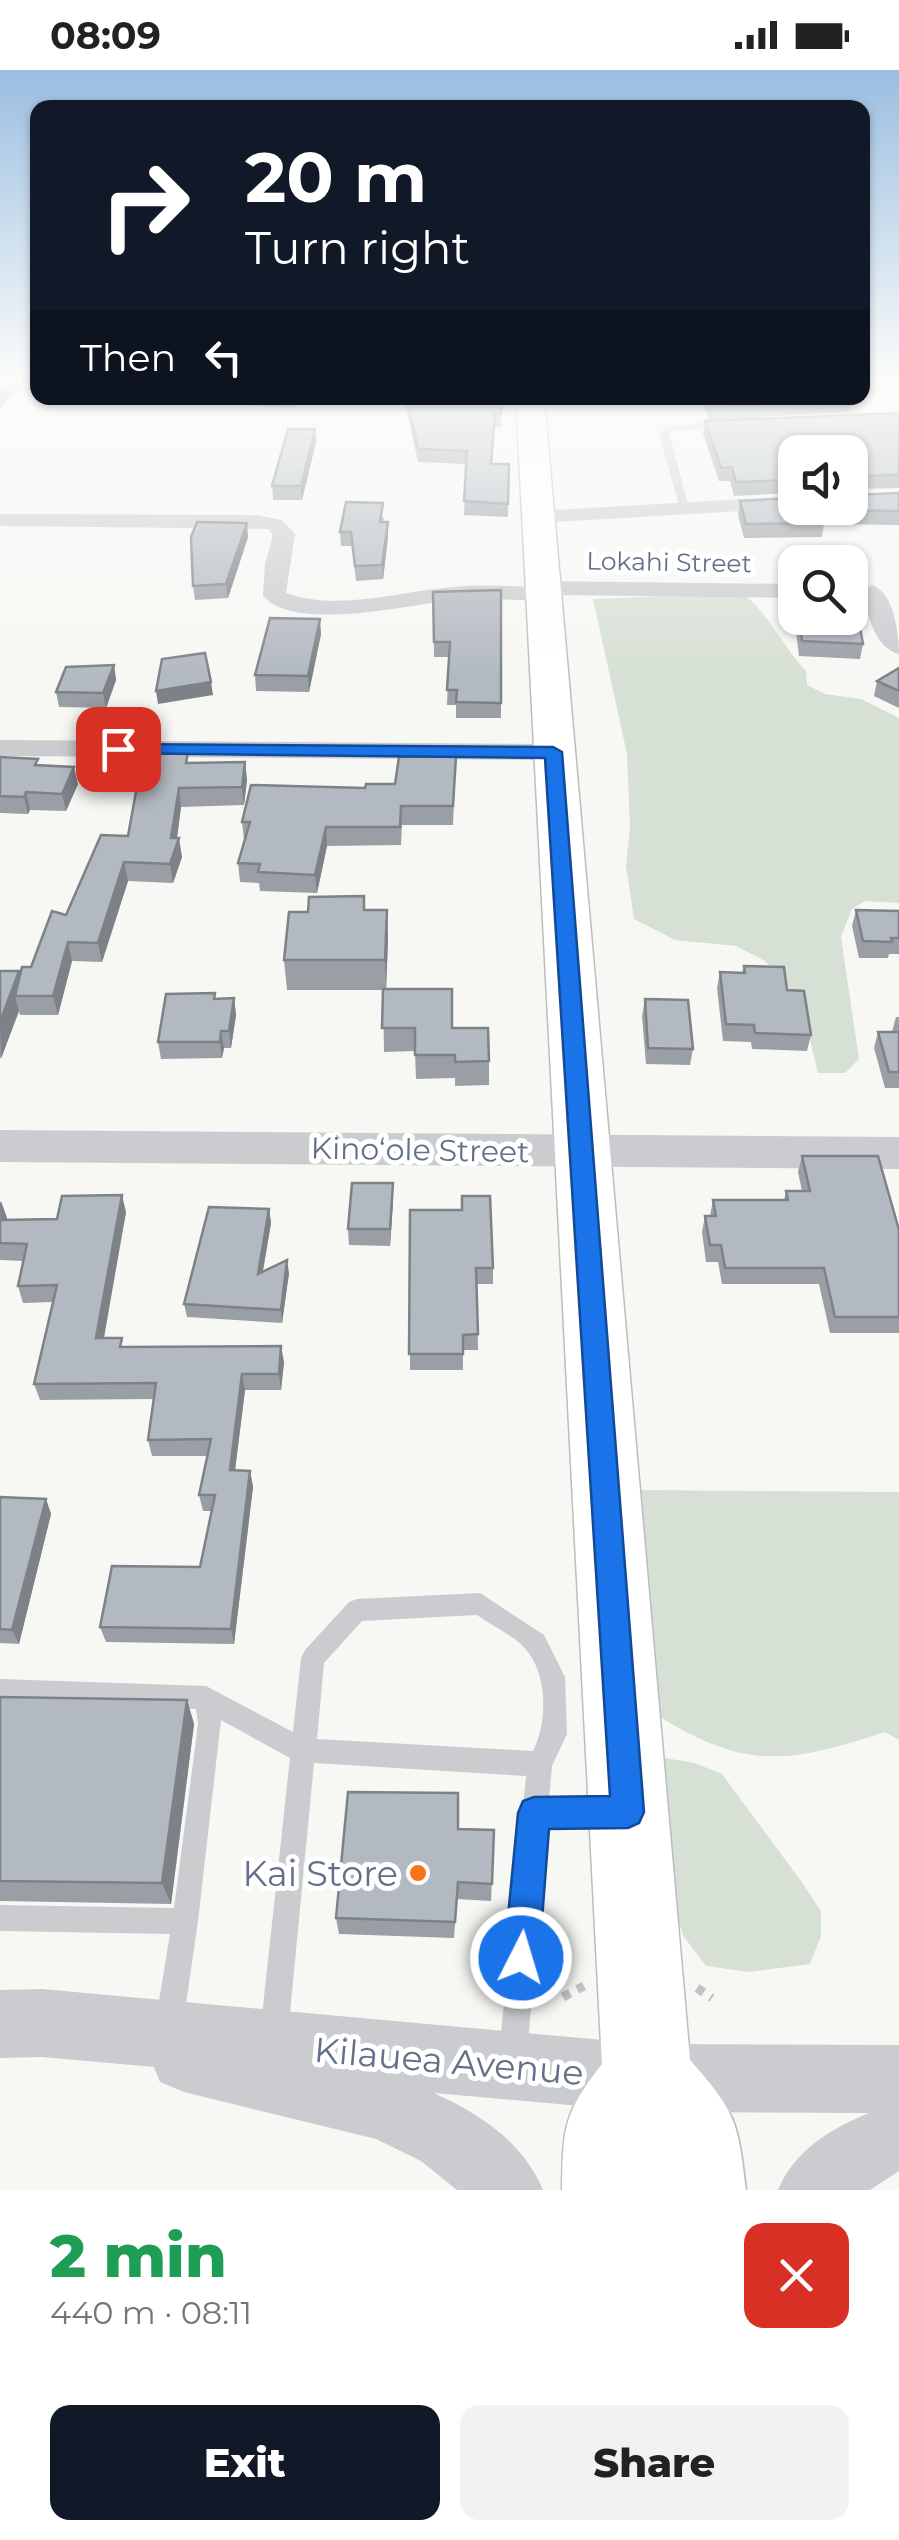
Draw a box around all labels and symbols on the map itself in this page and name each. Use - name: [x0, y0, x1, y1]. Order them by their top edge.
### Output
- street label: Lokahi Street: [586, 546, 752, 578]
- pin: [76, 707, 161, 792]
- street label: Kinoʻole Street: [310, 1130, 530, 1170]
- place label: Kai Store: [243, 1852, 398, 1895]
- marker: Kai Store: [407, 1862, 429, 1884]
- position arrow: [469, 1906, 573, 2010]
- street label: Kilauea Avenue: [312, 2028, 586, 2094]

